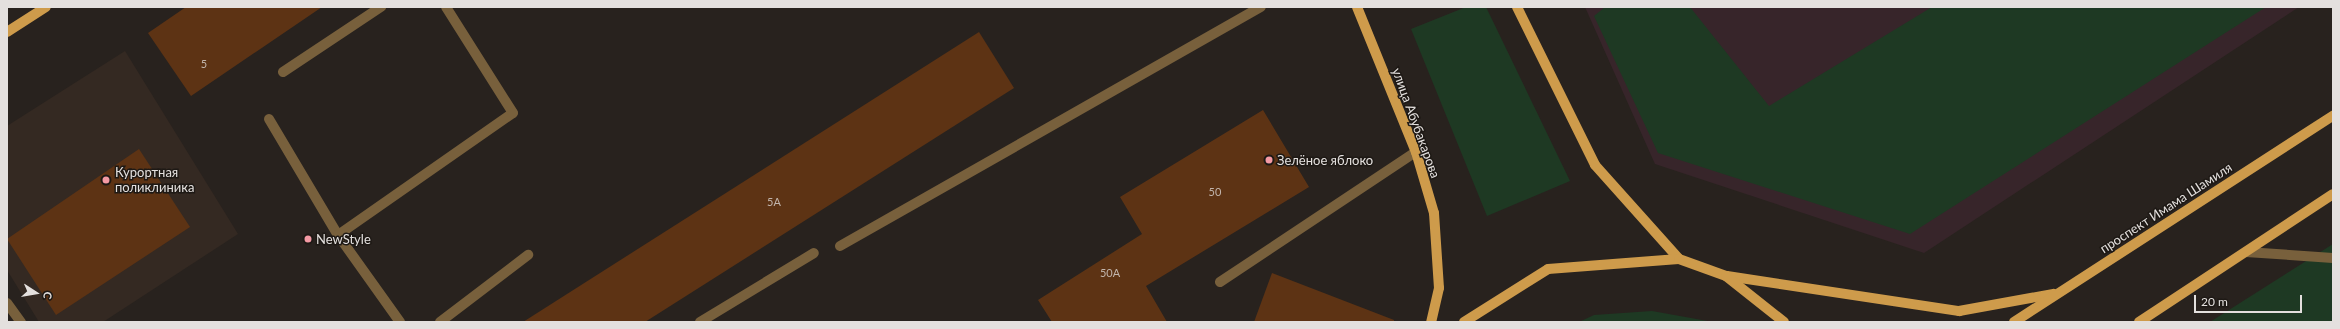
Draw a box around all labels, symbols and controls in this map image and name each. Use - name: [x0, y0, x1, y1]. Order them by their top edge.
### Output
- house number: 5: [201, 57, 207, 71]
- street label: улица Абубакарова: [1389, 66, 1443, 180]
- place label: Зелёное яблоко: [1277, 152, 1373, 168]
- marker: Зелёное яблоко: [1264, 155, 1274, 165]
- street label: проспект Имама Шамиля: [2097, 159, 2235, 257]
- place label: Курортная поликлиника: [115, 165, 194, 196]
- marker: Курортная поликлиника: [100, 174, 112, 186]
- house number: 50: [1209, 185, 1221, 199]
- house number: 5А: [767, 195, 781, 209]
- place label: NewStyle: [316, 231, 371, 247]
- marker: NewStyle: [303, 234, 313, 244]
- house number: 50А: [1100, 266, 1120, 280]
- north arrow: [16, 273, 56, 313]
- scale bar: [2196, 287, 2304, 313]
- text: С: [41, 291, 55, 301]
- text: 20 m: [2201, 294, 2228, 309]

